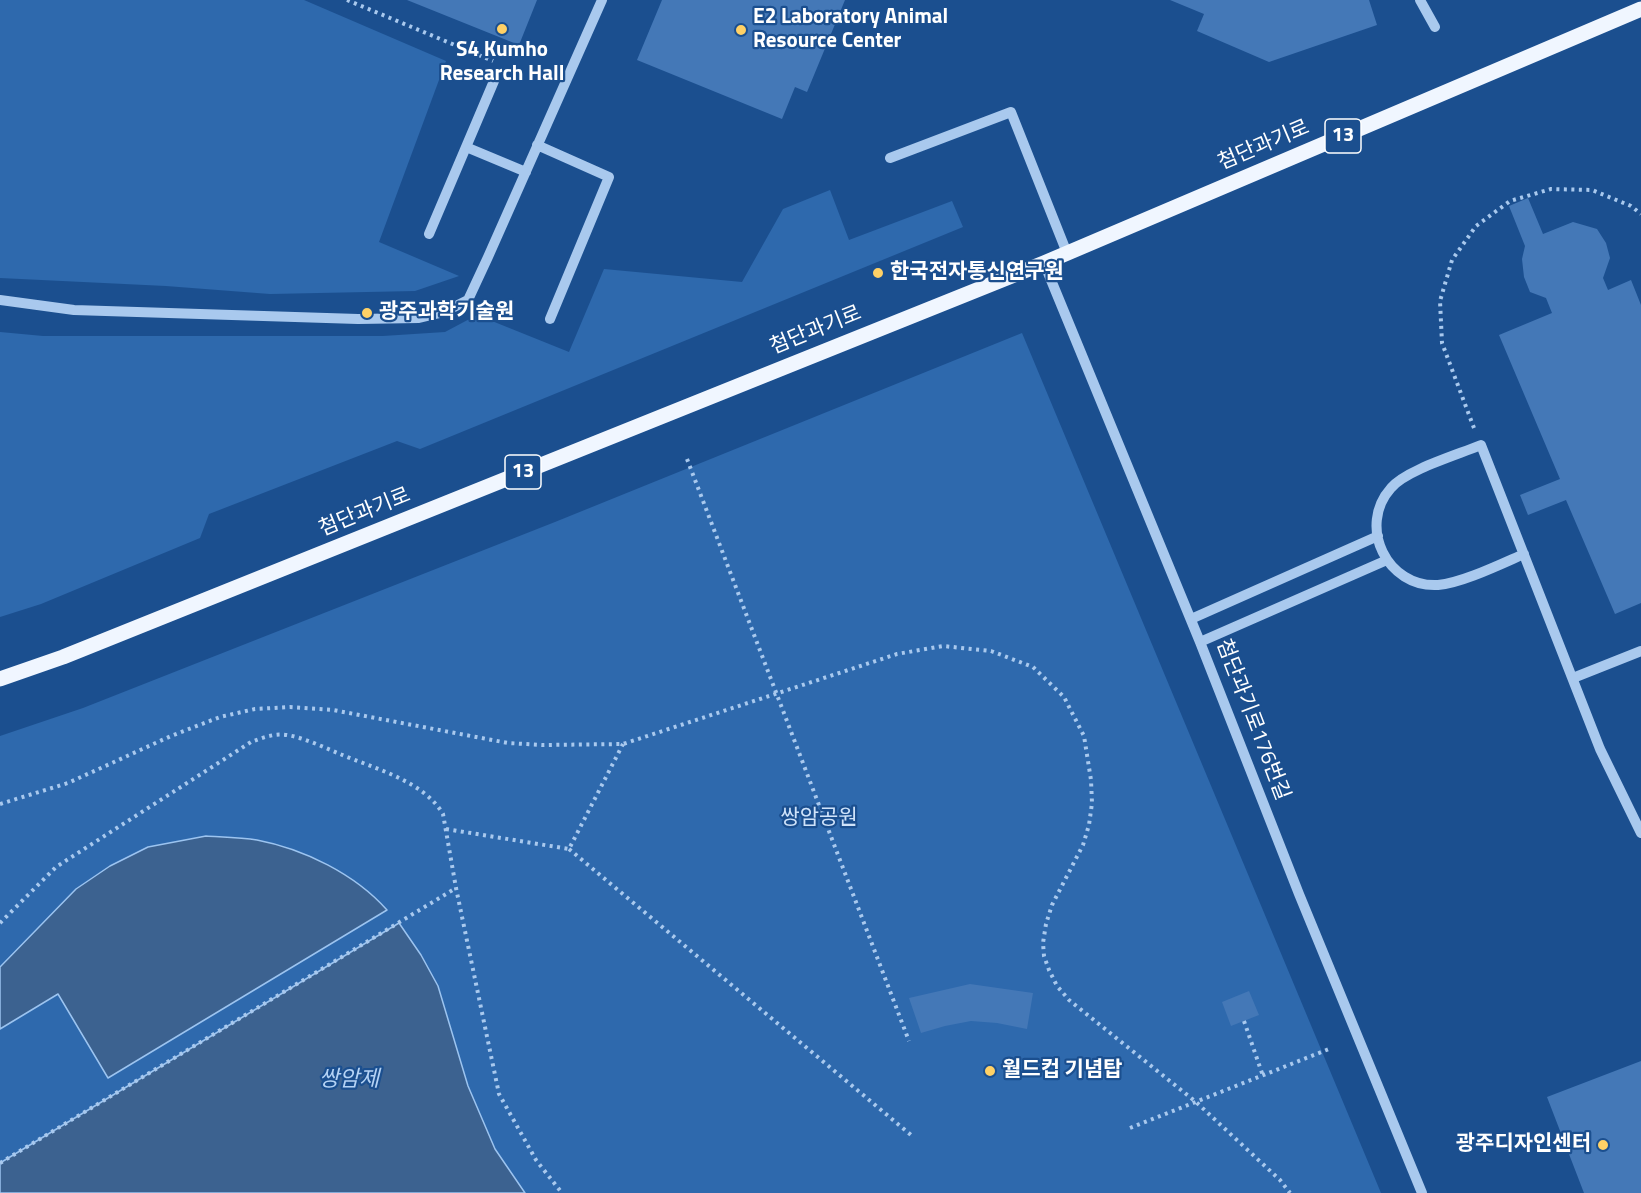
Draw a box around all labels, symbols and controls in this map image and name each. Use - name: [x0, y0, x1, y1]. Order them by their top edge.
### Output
- place label: E2 Laboratory Animal Resource Center: [753, 5, 948, 55]
- marker: S4 Kumho Research Hall: [495, 22, 509, 36]
- marker: E2 Laboratory Animal Resource Center: [734, 23, 748, 37]
- place label: S4 Kumho Research Hall: [440, 38, 564, 88]
- street label: 첨단과기로: [1215, 116, 1313, 176]
- road number: 13: [1325, 119, 1361, 153]
- place label: 한국전자통신연구원: [890, 260, 1064, 286]
- marker: 한국전자통신연구원: [871, 266, 885, 280]
- place label: 광주과학기술원: [379, 300, 514, 326]
- street label: 첨단과기로: [766, 301, 866, 361]
- marker: 광주과학기술원: [360, 306, 374, 320]
- road number: 13: [505, 455, 541, 489]
- street label: 첨단과기로: [315, 483, 415, 543]
- street label: 첨단과기로176번길: [1210, 636, 1294, 804]
- park label: 쌍암공원: [780, 806, 858, 832]
- place label: 월드컵 기념탑: [1002, 1058, 1123, 1084]
- marker: 월드컵 기념탑: [983, 1064, 997, 1078]
- water label: 쌍암제: [319, 1068, 379, 1094]
- place label: 광주디자인센터: [1456, 1132, 1591, 1158]
- marker: 광주디자인센터: [1596, 1138, 1610, 1152]

